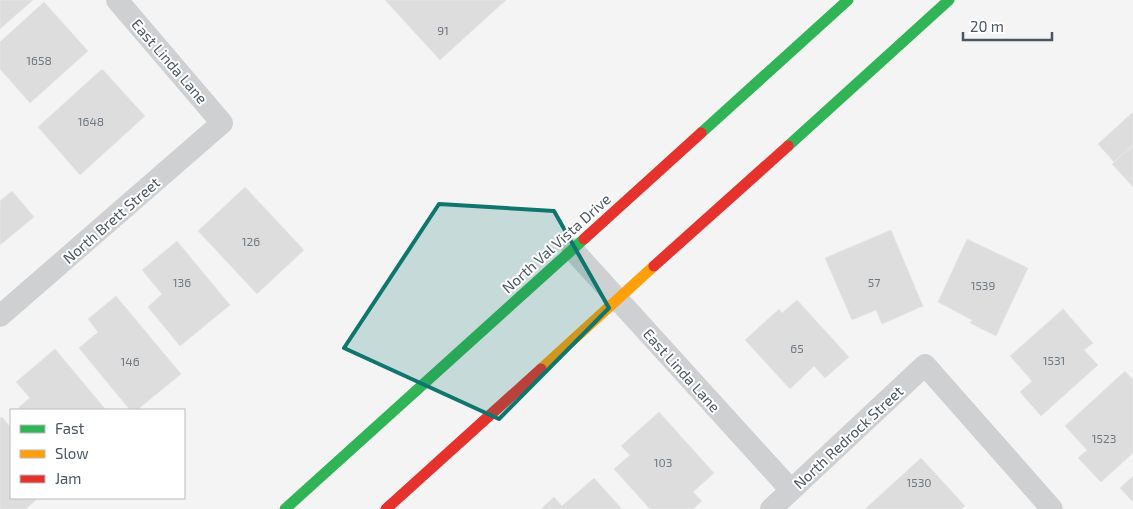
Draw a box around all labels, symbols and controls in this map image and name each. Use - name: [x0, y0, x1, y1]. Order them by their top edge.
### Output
- scale bar: [963, 10, 1052, 42]
- street label: East Linda Lane: [128, 15, 212, 107]
- text: 20 m: [970, 17, 1004, 35]
- house number: 91: [437, 23, 449, 37]
- house number: 1658: [26, 53, 52, 67]
- house number: 1648: [78, 114, 104, 128]
- street label: North Brett Street: [59, 173, 163, 267]
- street label: North Val Vista Drive: [498, 189, 614, 297]
- house number: 126: [242, 234, 260, 248]
- house number: 136: [173, 275, 191, 289]
- house number: 57: [868, 275, 880, 289]
- house number: 1539: [971, 278, 996, 292]
- street label: East Linda Lane: [640, 324, 724, 416]
- house number: 65: [790, 341, 804, 355]
- house number: 1531: [1043, 353, 1065, 367]
- house number: 146: [120, 354, 140, 368]
- street label: North Redrock Street: [790, 381, 907, 492]
- legend: [10, 409, 185, 499]
- text: Fast: [55, 419, 85, 437]
- house number: 1523: [1092, 431, 1116, 445]
- text: Slow: [55, 444, 89, 462]
- house number: 103: [654, 455, 672, 469]
- text: Jam: [55, 469, 81, 487]
- house number: 1530: [906, 475, 932, 489]

